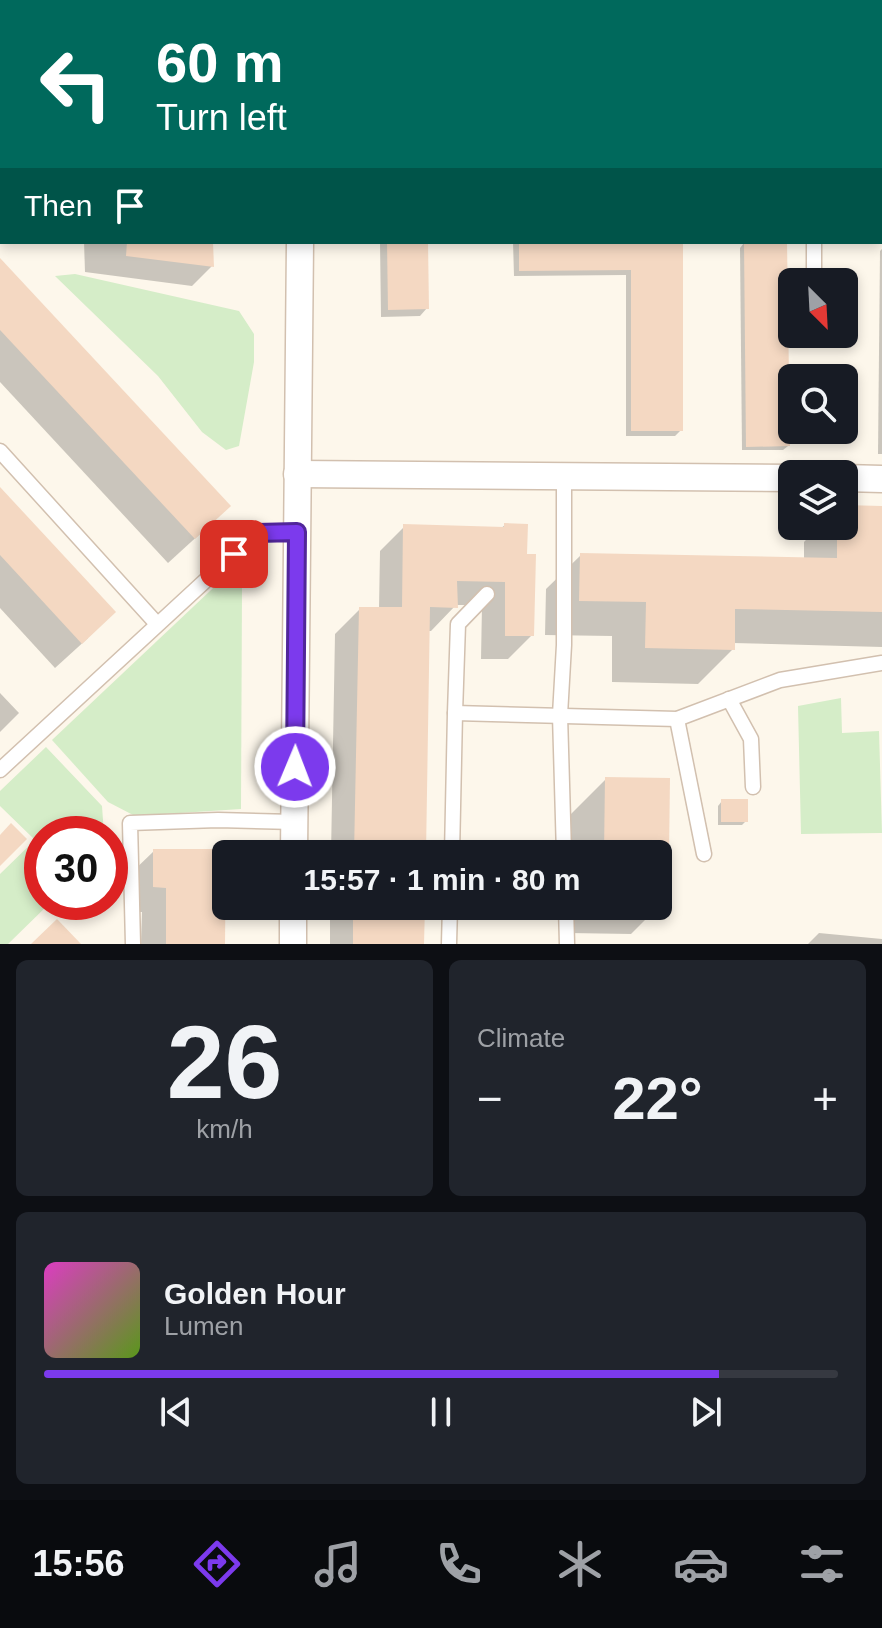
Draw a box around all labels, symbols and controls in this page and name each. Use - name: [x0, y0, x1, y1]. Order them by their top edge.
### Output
- text: 60 m: [156, 31, 284, 94]
- icon: left: [24, 32, 128, 136]
- text: Turn left: [156, 97, 287, 138]
- icon: arrive: [108, 184, 152, 228]
- text: Then: [24, 189, 92, 222]
- north arrow: [778, 268, 858, 348]
- map controls: [778, 268, 858, 540]
- button: search: [778, 364, 858, 444]
- button: layers: [778, 460, 858, 540]
- pin: [200, 520, 268, 588]
- icon: arrive: [212, 532, 256, 576]
- position arrow: [253, 725, 337, 809]
- speed limit sign: 30: [24, 816, 128, 920]
- text: 15:57 · 1 min · 80 m: [304, 863, 580, 896]
- text: 26: [167, 1004, 282, 1120]
- text: Climate: [477, 1023, 565, 1053]
- text: 22°: [612, 1065, 703, 1132]
- text: −: [477, 1074, 503, 1123]
- text: +: [812, 1074, 838, 1123]
- text: km/h: [196, 1114, 253, 1144]
- text: Golden Hour: [164, 1277, 346, 1310]
- text: Lumen: [164, 1311, 244, 1341]
- icon: previous: [154, 1390, 198, 1434]
- icon: pause: [419, 1390, 463, 1434]
- icon: next: [684, 1390, 728, 1434]
- icon: directions: [189, 1536, 245, 1592]
- icon: music: [310, 1536, 366, 1592]
- icon: phone: [431, 1536, 487, 1592]
- icon: climate: [552, 1536, 608, 1592]
- icon: car: [673, 1536, 729, 1592]
- icon: filters: [794, 1536, 850, 1592]
- text: 15:56: [32, 1543, 125, 1584]

